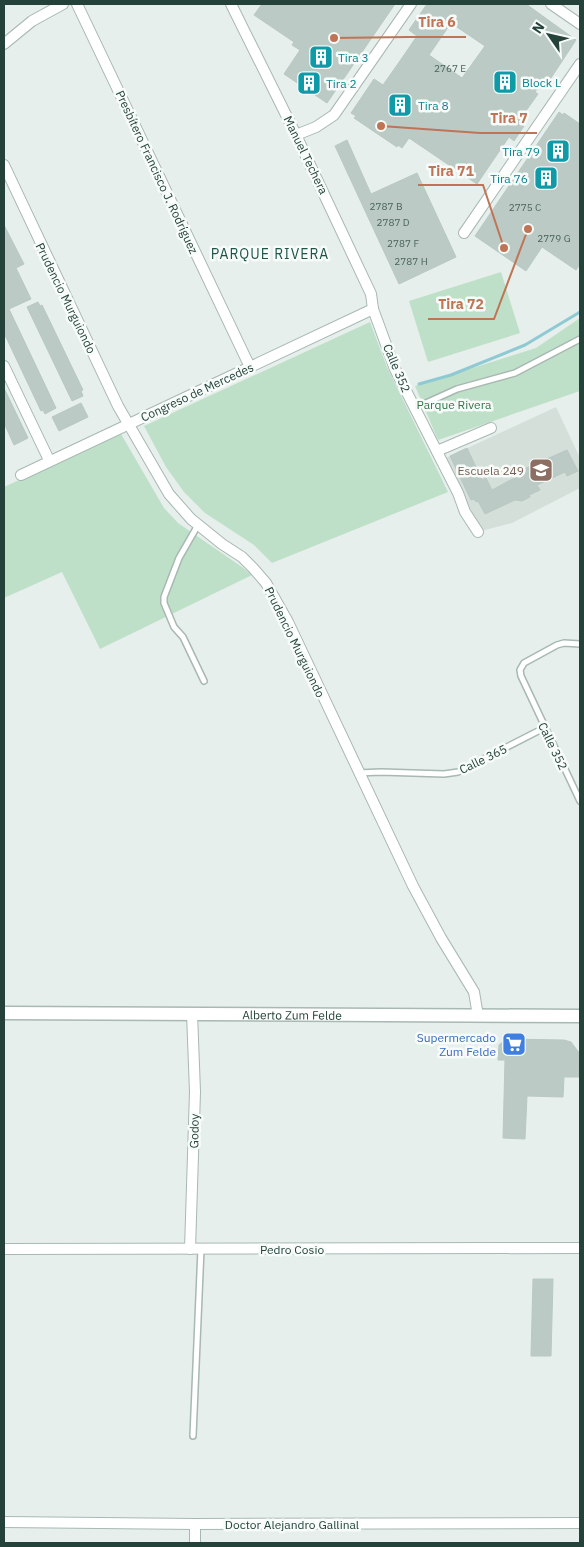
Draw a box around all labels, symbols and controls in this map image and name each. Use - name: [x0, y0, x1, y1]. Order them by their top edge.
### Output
- callout: Tira 6: [408, 8, 466, 37]
- north arrow: [524, 10, 574, 60]
- text: Tira 6: [418, 13, 456, 31]
- text: N: [528, 18, 549, 37]
- building icon: Tira 3: [308, 44, 334, 70]
- place label: Tira 3: [338, 50, 369, 65]
- house number: 2767 E: [434, 62, 466, 75]
- building icon: Block L: [492, 69, 518, 95]
- building icon: Tira 2: [296, 70, 322, 96]
- place label: Block L: [522, 75, 561, 90]
- place label: Tira 2: [326, 76, 357, 91]
- street label: Presbítero Francisco J. Rodríguez: [112, 88, 202, 257]
- building icon: Tira 8: [387, 92, 413, 118]
- place label: Tira 8: [418, 98, 449, 113]
- callout: Tira 7: [480, 104, 537, 133]
- text: Tira 7: [490, 109, 528, 127]
- street label: Manuel Techera: [281, 113, 332, 197]
- building icon: Tira 79: [545, 138, 571, 164]
- place label: Tira 79: [502, 144, 540, 159]
- callout: Tira 71: [418, 156, 483, 185]
- text: Tira 71: [428, 162, 474, 180]
- building icon: Tira 76: [533, 165, 559, 191]
- place label: Tira 76: [490, 171, 528, 186]
- house number: 2787 B: [370, 200, 402, 213]
- house number: 2775 C: [509, 201, 541, 214]
- house number: 2787 D: [376, 216, 410, 229]
- house number: 2779 G: [537, 232, 571, 245]
- house number: 2787 F: [387, 237, 419, 250]
- street label: Prudencio Murguiondo: [33, 240, 99, 356]
- district label: PARQUE RIVERA: [211, 245, 329, 263]
- house number: 2787 H: [394, 255, 428, 268]
- callout: Tira 72: [428, 290, 494, 319]
- text: Tira 72: [438, 295, 484, 313]
- street label: Calle 352: [380, 341, 414, 395]
- street label: Congreso de Mercedes: [138, 359, 256, 425]
- park label: Parque Rivera: [417, 397, 492, 412]
- school or university icon: Escuela 249: [528, 457, 554, 483]
- place label: Escuela 249: [458, 463, 524, 478]
- street label: Prudencio Murguiondo: [262, 584, 328, 700]
- street label: Calle 352: [535, 720, 571, 772]
- street label: Calle 365: [457, 741, 509, 777]
- street label: Alberto Zum Felde: [242, 1007, 342, 1022]
- place label: Supermercado Zum Felde: [417, 1030, 496, 1059]
- supermarket icon: Supermercado Zum Felde: [501, 1031, 527, 1057]
- street label: Godoy: [186, 1114, 202, 1148]
- street label: Pedro Cosio: [260, 1242, 324, 1257]
- street label: Doctor Alejandro Gallinal: [225, 1517, 359, 1532]

